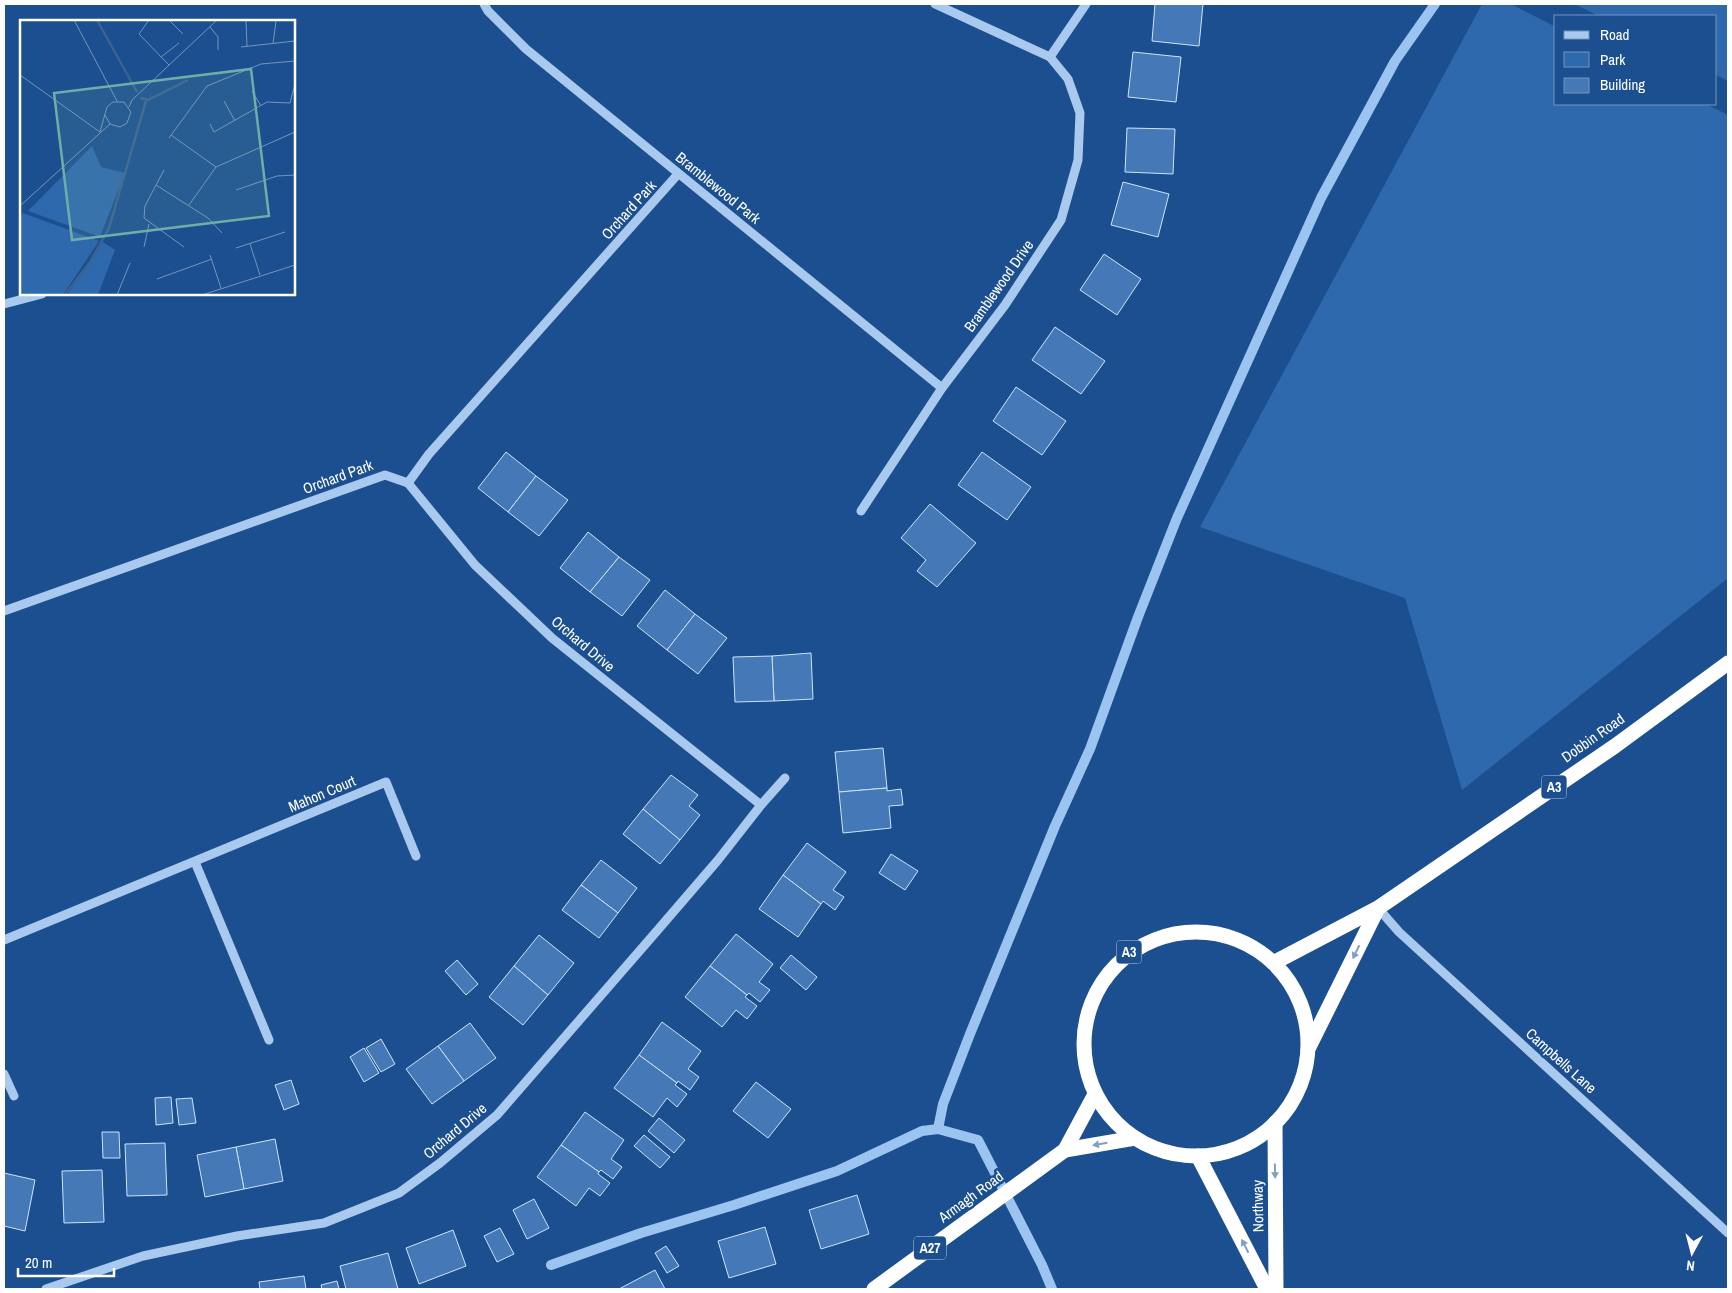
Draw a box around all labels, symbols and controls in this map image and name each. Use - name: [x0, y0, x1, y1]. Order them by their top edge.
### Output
- legend: [1554, 15, 1717, 105]
- inset map: [20, 20, 295, 295]
- text: Road: [1600, 24, 1629, 45]
- text: Park: [1600, 49, 1626, 70]
- text: Building: [1600, 74, 1645, 95]
- street label: Bramblewood Park: [671, 147, 766, 229]
- street label: Orchard Park: [596, 175, 661, 244]
- street label: Bramblewood Drive: [959, 235, 1038, 336]
- street label: Orchard Park: [300, 454, 377, 499]
- street label: Orchard Drive: [547, 611, 620, 677]
- street label: Dobbin Road: [1557, 708, 1628, 767]
- street label: Mahon Court: [285, 770, 359, 817]
- road number: A3: [1542, 776, 1566, 799]
- road number: A3: [1116, 940, 1142, 964]
- one-way arrow: [1352, 945, 1360, 959]
- street label: Campbells Lane: [1521, 1023, 1601, 1098]
- street label: Orchard Drive: [418, 1098, 491, 1163]
- one-way arrow: [1092, 1140, 1108, 1148]
- one-way arrow: [1271, 1164, 1279, 1180]
- street label: Armagh Road: [933, 1166, 1008, 1228]
- street label: Northway: [1247, 1179, 1268, 1232]
- north arrow: [1667, 1228, 1717, 1278]
- road number: A27: [914, 1236, 946, 1260]
- one-way arrow: [1241, 1239, 1249, 1253]
- scale bar: [18, 1246, 114, 1278]
- text: 20 m: [25, 1252, 52, 1273]
- text: N: [1685, 1256, 1696, 1275]

